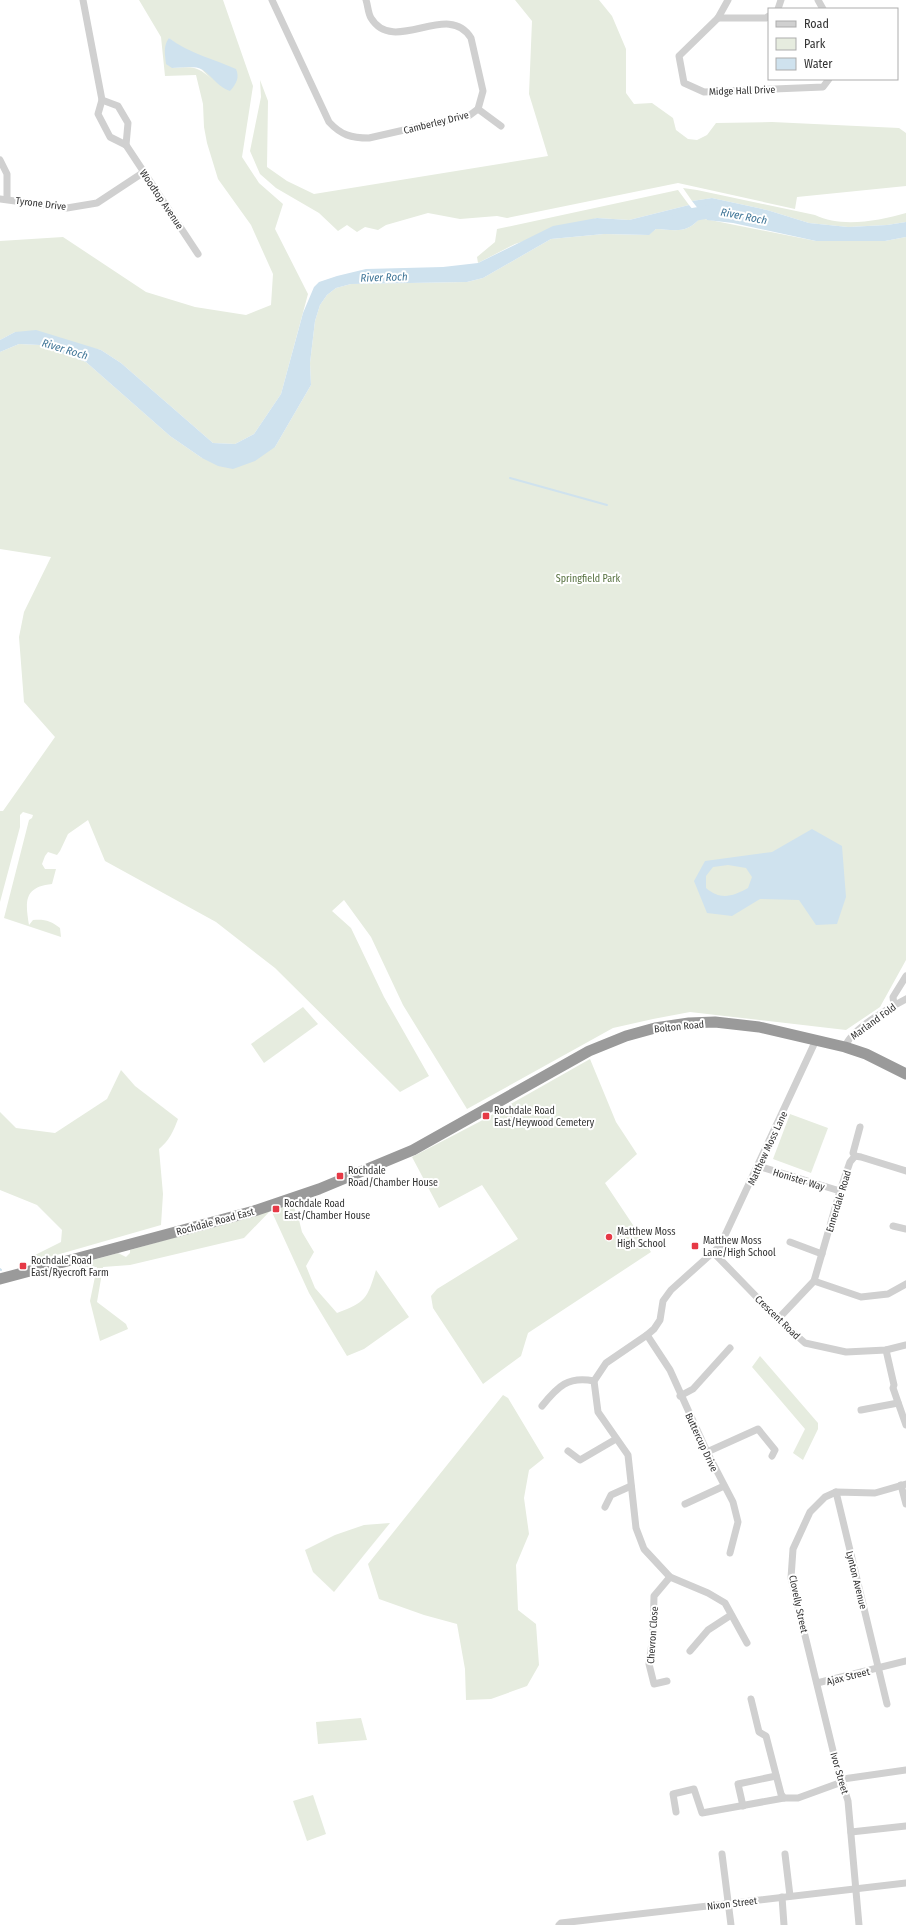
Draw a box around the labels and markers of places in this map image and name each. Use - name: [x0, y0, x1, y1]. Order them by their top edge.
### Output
- place label: Rochdale Road East/Heywood Cemetery: [494, 1105, 595, 1129]
- marker: Rochdale Road East/Heywood Cemetery: [481, 1111, 491, 1121]
- place label: Rochdale Road/Chamber House: [348, 1165, 438, 1189]
- marker: Rochdale Road/Chamber House: [335, 1171, 345, 1181]
- place label: Rochdale Road East/Chamber House: [284, 1198, 370, 1222]
- marker: Rochdale Road East/Chamber House: [271, 1204, 281, 1214]
- place label: Matthew Moss High School: [617, 1226, 675, 1250]
- marker: Matthew Moss High School: [604, 1232, 614, 1242]
- place label: Matthew Moss Lane/High School: [703, 1235, 776, 1259]
- marker: Matthew Moss Lane/High School: [690, 1241, 700, 1251]
- place label: Rochdale Road East/Ryecroft Farm: [31, 1255, 109, 1279]
- marker: Rochdale Road East/Ryecroft Farm: [18, 1261, 28, 1271]

